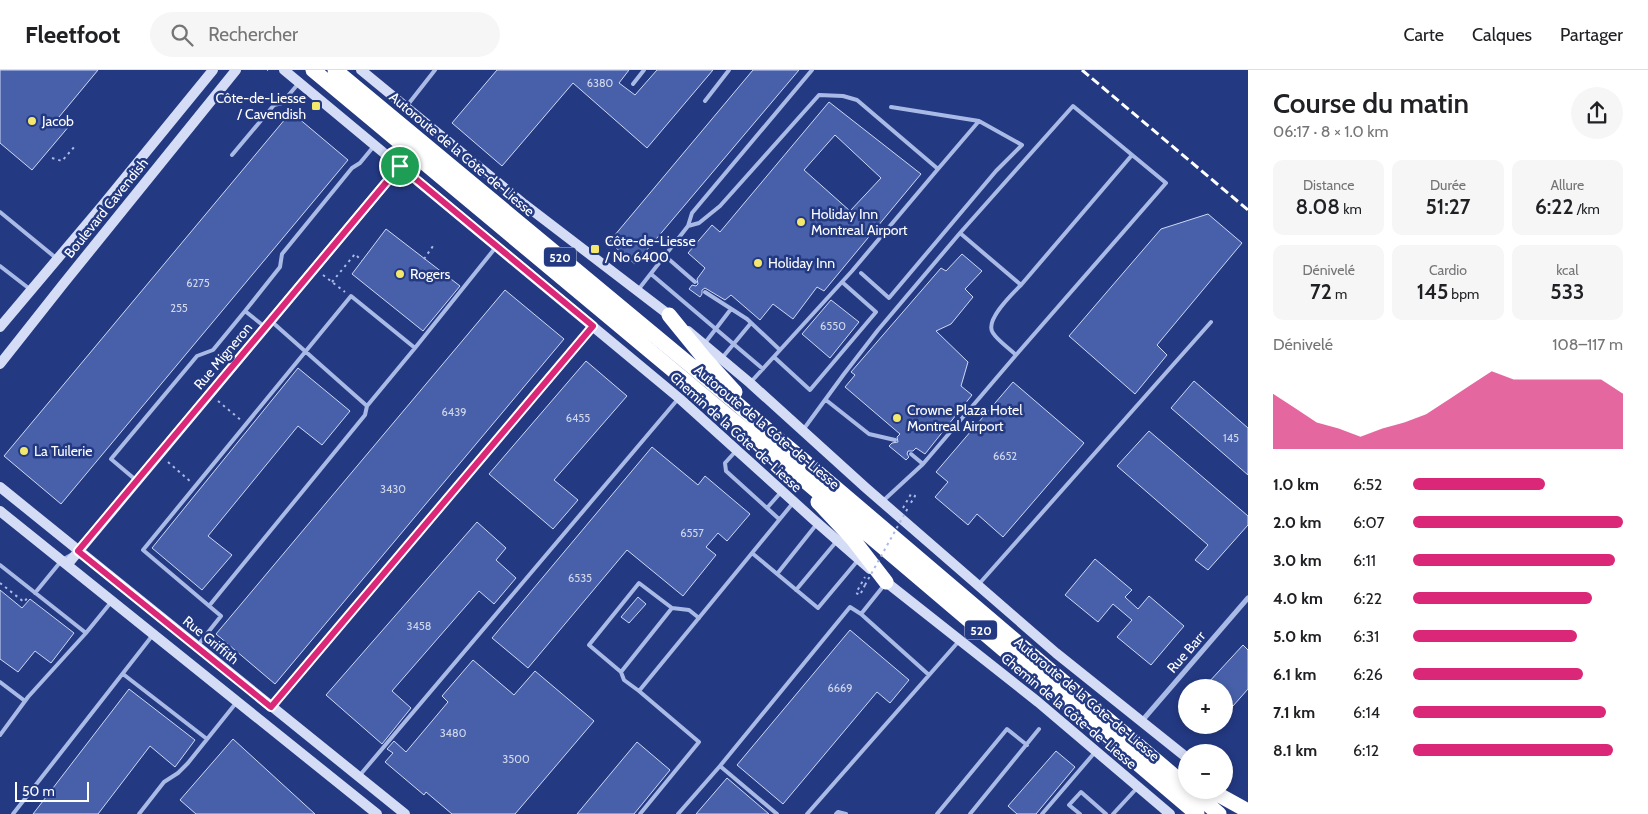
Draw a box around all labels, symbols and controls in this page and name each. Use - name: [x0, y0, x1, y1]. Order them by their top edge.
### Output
- search box: [150, 12, 500, 57]
- text: Fleetfoot: [25, 20, 120, 49]
- icon: search: [168, 21, 196, 49]
- text: Rechercher: [208, 23, 298, 46]
- text: Carte: [1403, 24, 1444, 46]
- text: Calques: [1472, 24, 1532, 46]
- text: Partager: [1560, 24, 1623, 46]
- house number: 6380: [587, 76, 614, 90]
- text: Course du matin: [1273, 86, 1469, 120]
- button: share: [1571, 87, 1623, 139]
- street label: Autoroute de la Côte-de-Liesse: [386, 88, 538, 220]
- place label: Côte-de-Liesse / Cavendish: [215, 89, 306, 123]
- marker: Côte-de-Liesse / Cavendish: [310, 100, 322, 112]
- place label: Jacob: [41, 112, 74, 130]
- marker: Jacob: [26, 115, 38, 127]
- text: 06:17 · 8 × 1.0 km: [1273, 122, 1389, 141]
- pin: [379, 145, 421, 187]
- icon: arrive: [386, 152, 414, 180]
- street label: Boulevard Cavendish: [60, 154, 152, 262]
- text: Distance: [1303, 176, 1354, 194]
- text: Durée: [1430, 176, 1466, 194]
- text: Allure: [1550, 176, 1584, 194]
- text: 8.08: [1296, 194, 1340, 219]
- text: 51:27: [1425, 194, 1471, 219]
- text: 6:22: [1535, 194, 1573, 219]
- text: km: [1340, 200, 1362, 218]
- text: /km: [1573, 200, 1600, 218]
- place label: Holiday Inn Montreal Airport: [811, 205, 908, 239]
- marker: Holiday Inn Montreal Airport: [795, 216, 807, 228]
- place label: Côte-de-Liesse / No 6400: [604, 232, 696, 266]
- marker: Côte-de-Liesse / No 6400: [589, 243, 601, 255]
- road number: 520: [544, 248, 576, 266]
- place label: Holiday Inn: [768, 254, 835, 272]
- marker: Holiday Inn: [752, 257, 764, 269]
- text: Dénivelé: [1302, 261, 1355, 279]
- text: Cardio: [1429, 261, 1467, 279]
- text: kcal: [1556, 261, 1579, 279]
- place label: Rogers: [410, 265, 450, 283]
- marker: Rogers: [394, 268, 406, 280]
- house number: 6275: [186, 276, 210, 290]
- text: 72: [1310, 279, 1332, 304]
- text: 145: [1417, 279, 1448, 304]
- text: 533: [1550, 279, 1584, 304]
- text: m: [1332, 285, 1347, 303]
- text: bpm: [1448, 285, 1479, 303]
- house number: 255: [170, 301, 188, 315]
- street label: Rue Migneron: [190, 319, 256, 393]
- house number: 6550: [820, 319, 846, 333]
- text: Dénivelé: [1273, 335, 1333, 354]
- text: 108–117 m: [1552, 335, 1623, 354]
- street label: Autoroute de la Côte-de-Liesse: [691, 361, 843, 493]
- street label: Chemin de la Côte-de-Liesse: [666, 368, 806, 496]
- place label: Crowne Plaza Hotel Montreal Airport: [907, 401, 1023, 435]
- house number: 6439: [442, 405, 466, 419]
- house number: 6455: [566, 411, 590, 425]
- marker: Crowne Plaza Hotel Montreal Airport: [891, 412, 903, 424]
- house number: 145: [1223, 431, 1239, 445]
- place label: La Tuilerie: [34, 442, 92, 460]
- marker: La Tuilerie: [18, 445, 30, 457]
- house number: 6652: [993, 449, 1017, 463]
- text: 1.0 km: [1273, 475, 1319, 494]
- text: 6:52: [1353, 475, 1382, 494]
- house number: 3430: [380, 482, 406, 496]
- text: 2.0 km: [1273, 513, 1321, 532]
- text: 6:07: [1353, 513, 1384, 532]
- house number: 6557: [680, 526, 704, 540]
- text: 3.0 km: [1273, 551, 1322, 570]
- text: 6:11: [1353, 551, 1376, 570]
- house number: 6535: [568, 571, 592, 585]
- text: 4.0 km: [1273, 589, 1323, 608]
- text: 6:22: [1353, 589, 1382, 608]
- street label: Rue Griffith: [179, 612, 243, 668]
- house number: 3458: [407, 619, 431, 633]
- road number: 520: [965, 620, 997, 640]
- street label: Rue Barr: [1163, 627, 1210, 677]
- text: 5.0 km: [1273, 627, 1322, 646]
- text: 6:31: [1353, 627, 1379, 646]
- street label: Autoroute de la Côte-de-Liesse: [1011, 633, 1163, 765]
- street label: Chemin de la Côte-de-Liesse: [998, 649, 1140, 773]
- text: 6.1 km: [1273, 665, 1316, 684]
- text: 6:26: [1353, 665, 1383, 684]
- map controls: [1178, 679, 1233, 799]
- button: +: [1178, 679, 1233, 734]
- house number: 6669: [828, 681, 853, 695]
- text: 7.1 km: [1273, 703, 1315, 722]
- text: 6:14: [1353, 703, 1380, 722]
- house number: 3480: [440, 726, 467, 740]
- text: 8.1 km: [1273, 741, 1317, 760]
- text: 6:12: [1353, 741, 1379, 760]
- button: −: [1178, 744, 1233, 799]
- house number: 3500: [502, 752, 530, 766]
- scale bar: [15, 779, 89, 802]
- text: 50 m: [22, 782, 55, 800]

